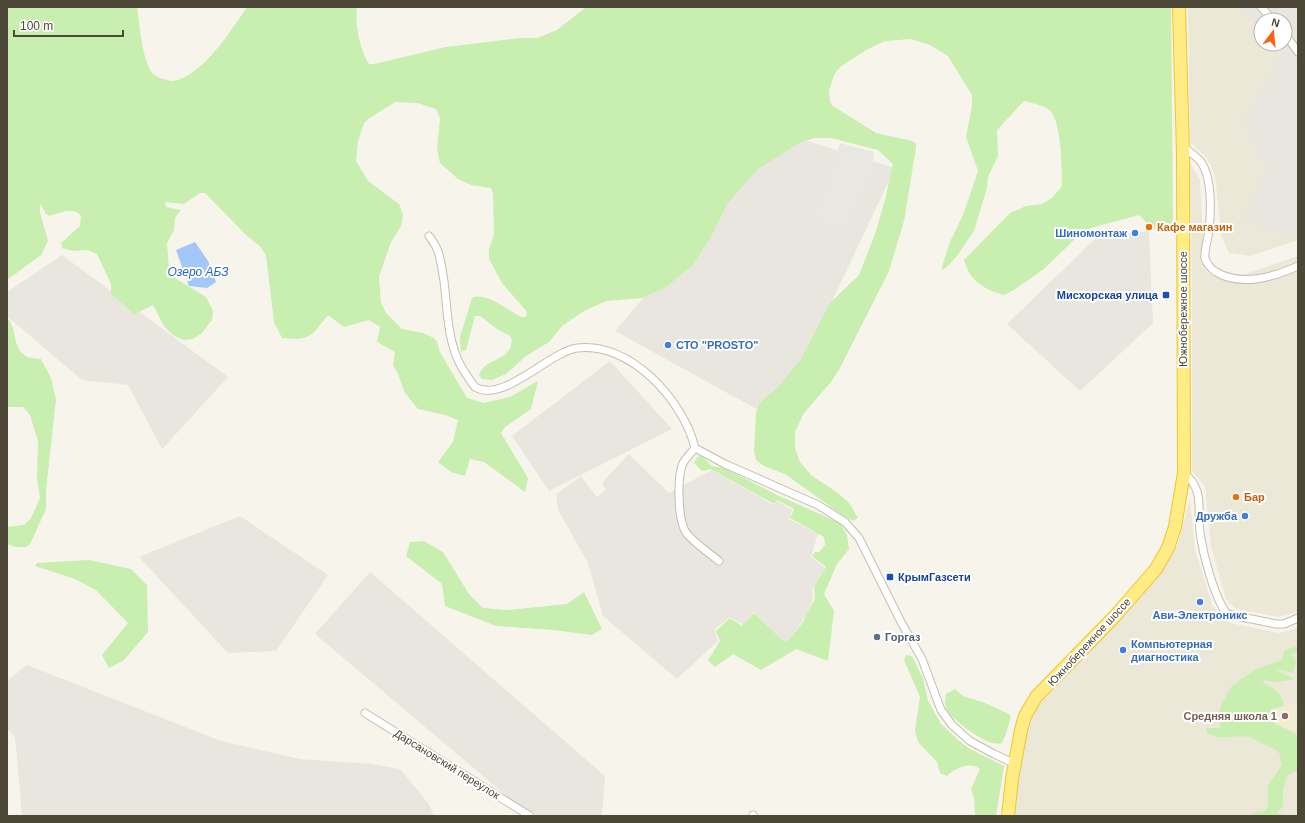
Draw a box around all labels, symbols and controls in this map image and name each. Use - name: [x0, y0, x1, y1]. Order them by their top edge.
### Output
- scale bar: [14, 12, 123, 38]
- north arrow: [1253, 12, 1293, 52]
- text: N: [1270, 16, 1281, 29]
- text: 100 m: [20, 19, 53, 33]
- place label: Кафе магазин: [1157, 221, 1232, 233]
- marker: Кафе магазин: [1144, 222, 1154, 232]
- place label: Шиномонтаж: [1055, 227, 1127, 239]
- marker: Шиномонтаж: [1130, 228, 1140, 238]
- street label: Южнобережное шоссе: [1177, 251, 1189, 367]
- water label: Озеро АБЗ: [167, 265, 229, 279]
- place label: Мисхорская улица: [1057, 289, 1159, 301]
- marker: Мисхорская улица: [1161, 290, 1171, 300]
- place label: СТО "PROSTO": [676, 339, 758, 351]
- marker: СТО "PROSTO": [663, 340, 673, 350]
- place label: Бар: [1244, 491, 1265, 503]
- marker: Бар: [1231, 492, 1241, 502]
- place label: Дружба: [1196, 510, 1238, 522]
- marker: Дружба: [1240, 511, 1250, 521]
- place label: КрымГазсети: [898, 571, 971, 583]
- marker: КрымГазсети: [885, 572, 895, 582]
- street label: Южнобережное шоссе: [1045, 596, 1133, 688]
- marker: Ави-Электроникс: [1195, 597, 1205, 607]
- place label: Ави-Электроникс: [1153, 609, 1247, 621]
- place label: Горгаз: [885, 631, 921, 643]
- marker: Горгаз: [872, 632, 882, 642]
- place label: Компьютерная диагностика: [1131, 638, 1212, 663]
- marker: Компьютерная диагностика: [1118, 645, 1128, 655]
- place label: Средняя школа 1: [1183, 710, 1277, 722]
- marker: Средняя школа 1: [1280, 711, 1290, 721]
- street label: Дарсановский переулок: [392, 727, 502, 801]

